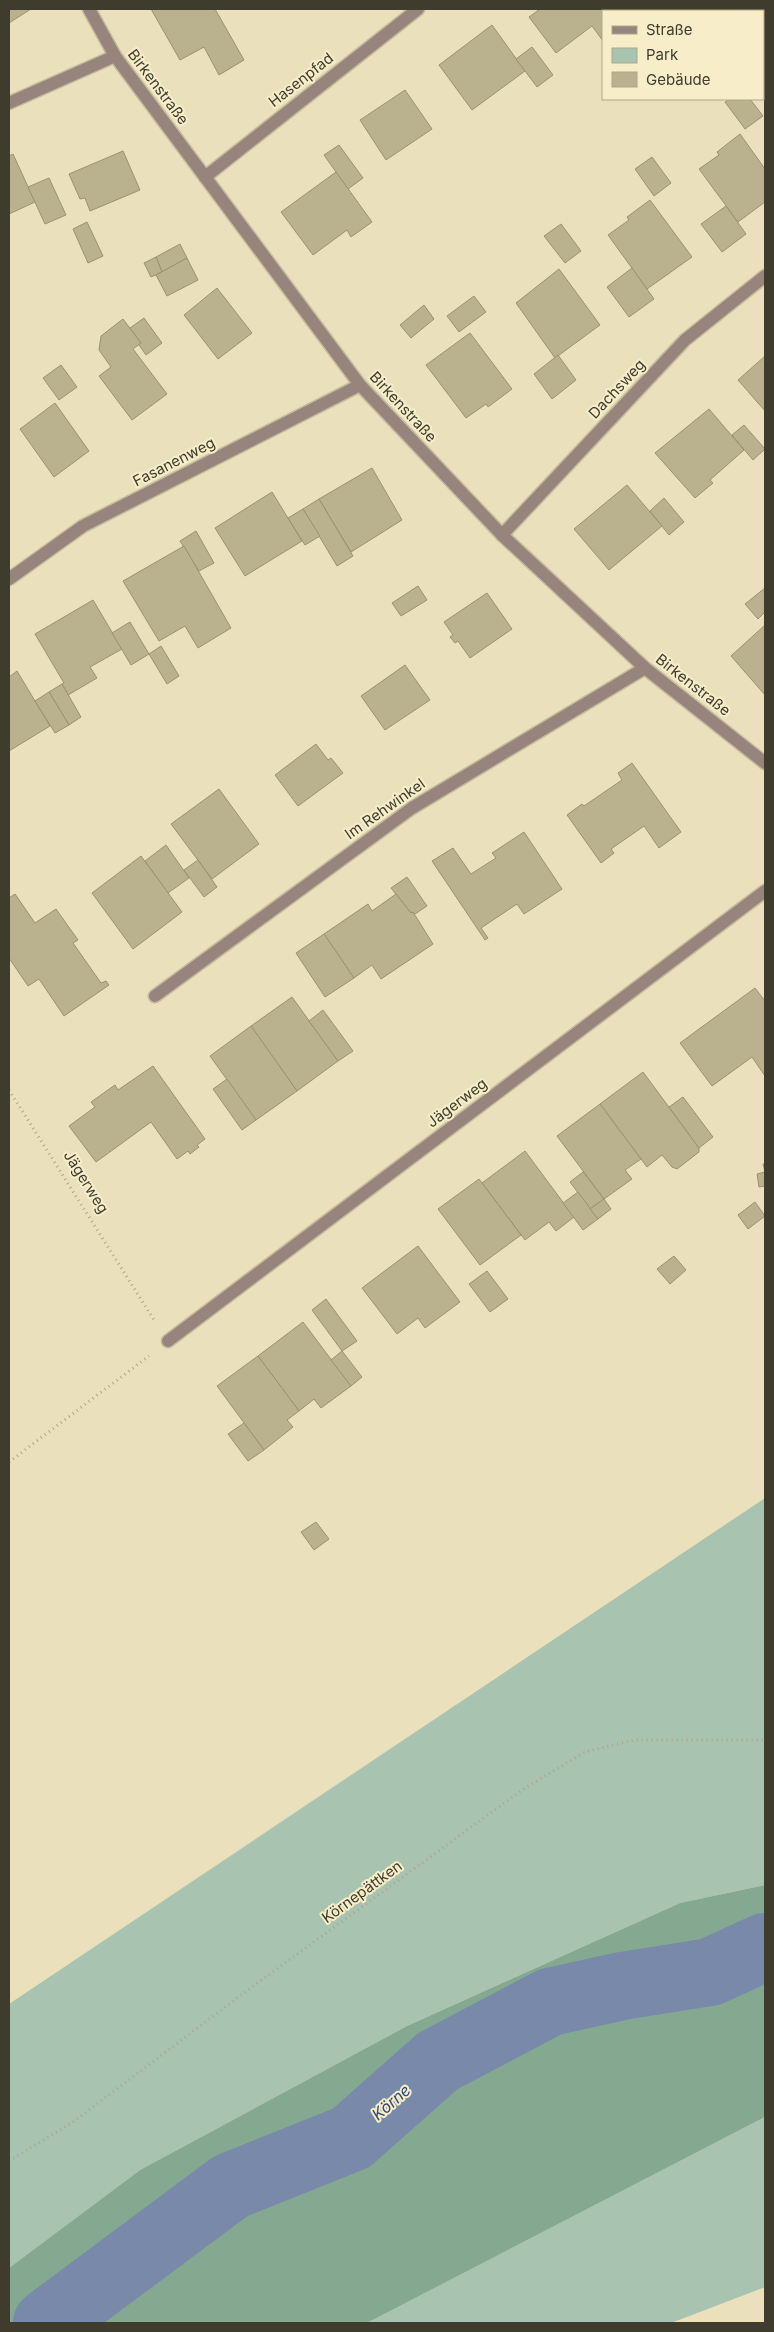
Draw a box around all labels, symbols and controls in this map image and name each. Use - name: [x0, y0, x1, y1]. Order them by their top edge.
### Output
- legend: [602, 10, 764, 100]
- text: Straße: [646, 20, 693, 39]
- street label: Birkenstraße: [124, 45, 193, 128]
- text: Park: [646, 45, 679, 64]
- street label: Hasenpfad: [264, 48, 337, 111]
- text: Gebäude: [646, 70, 711, 89]
- street label: Dachsweg: [584, 355, 649, 422]
- street label: Birkenstraße: [366, 367, 441, 446]
- street label: Fasanenweg: [130, 433, 218, 490]
- street label: Birkenstraße: [652, 650, 735, 720]
- street label: Im Rehwinkel: [341, 774, 428, 843]
- street label: Jägerweg: [423, 1074, 491, 1131]
- street label: Jägerweg: [60, 1147, 113, 1217]
- street label: Körnepättken: [318, 1856, 406, 1927]
- water label: Körne: [368, 2080, 414, 2124]

